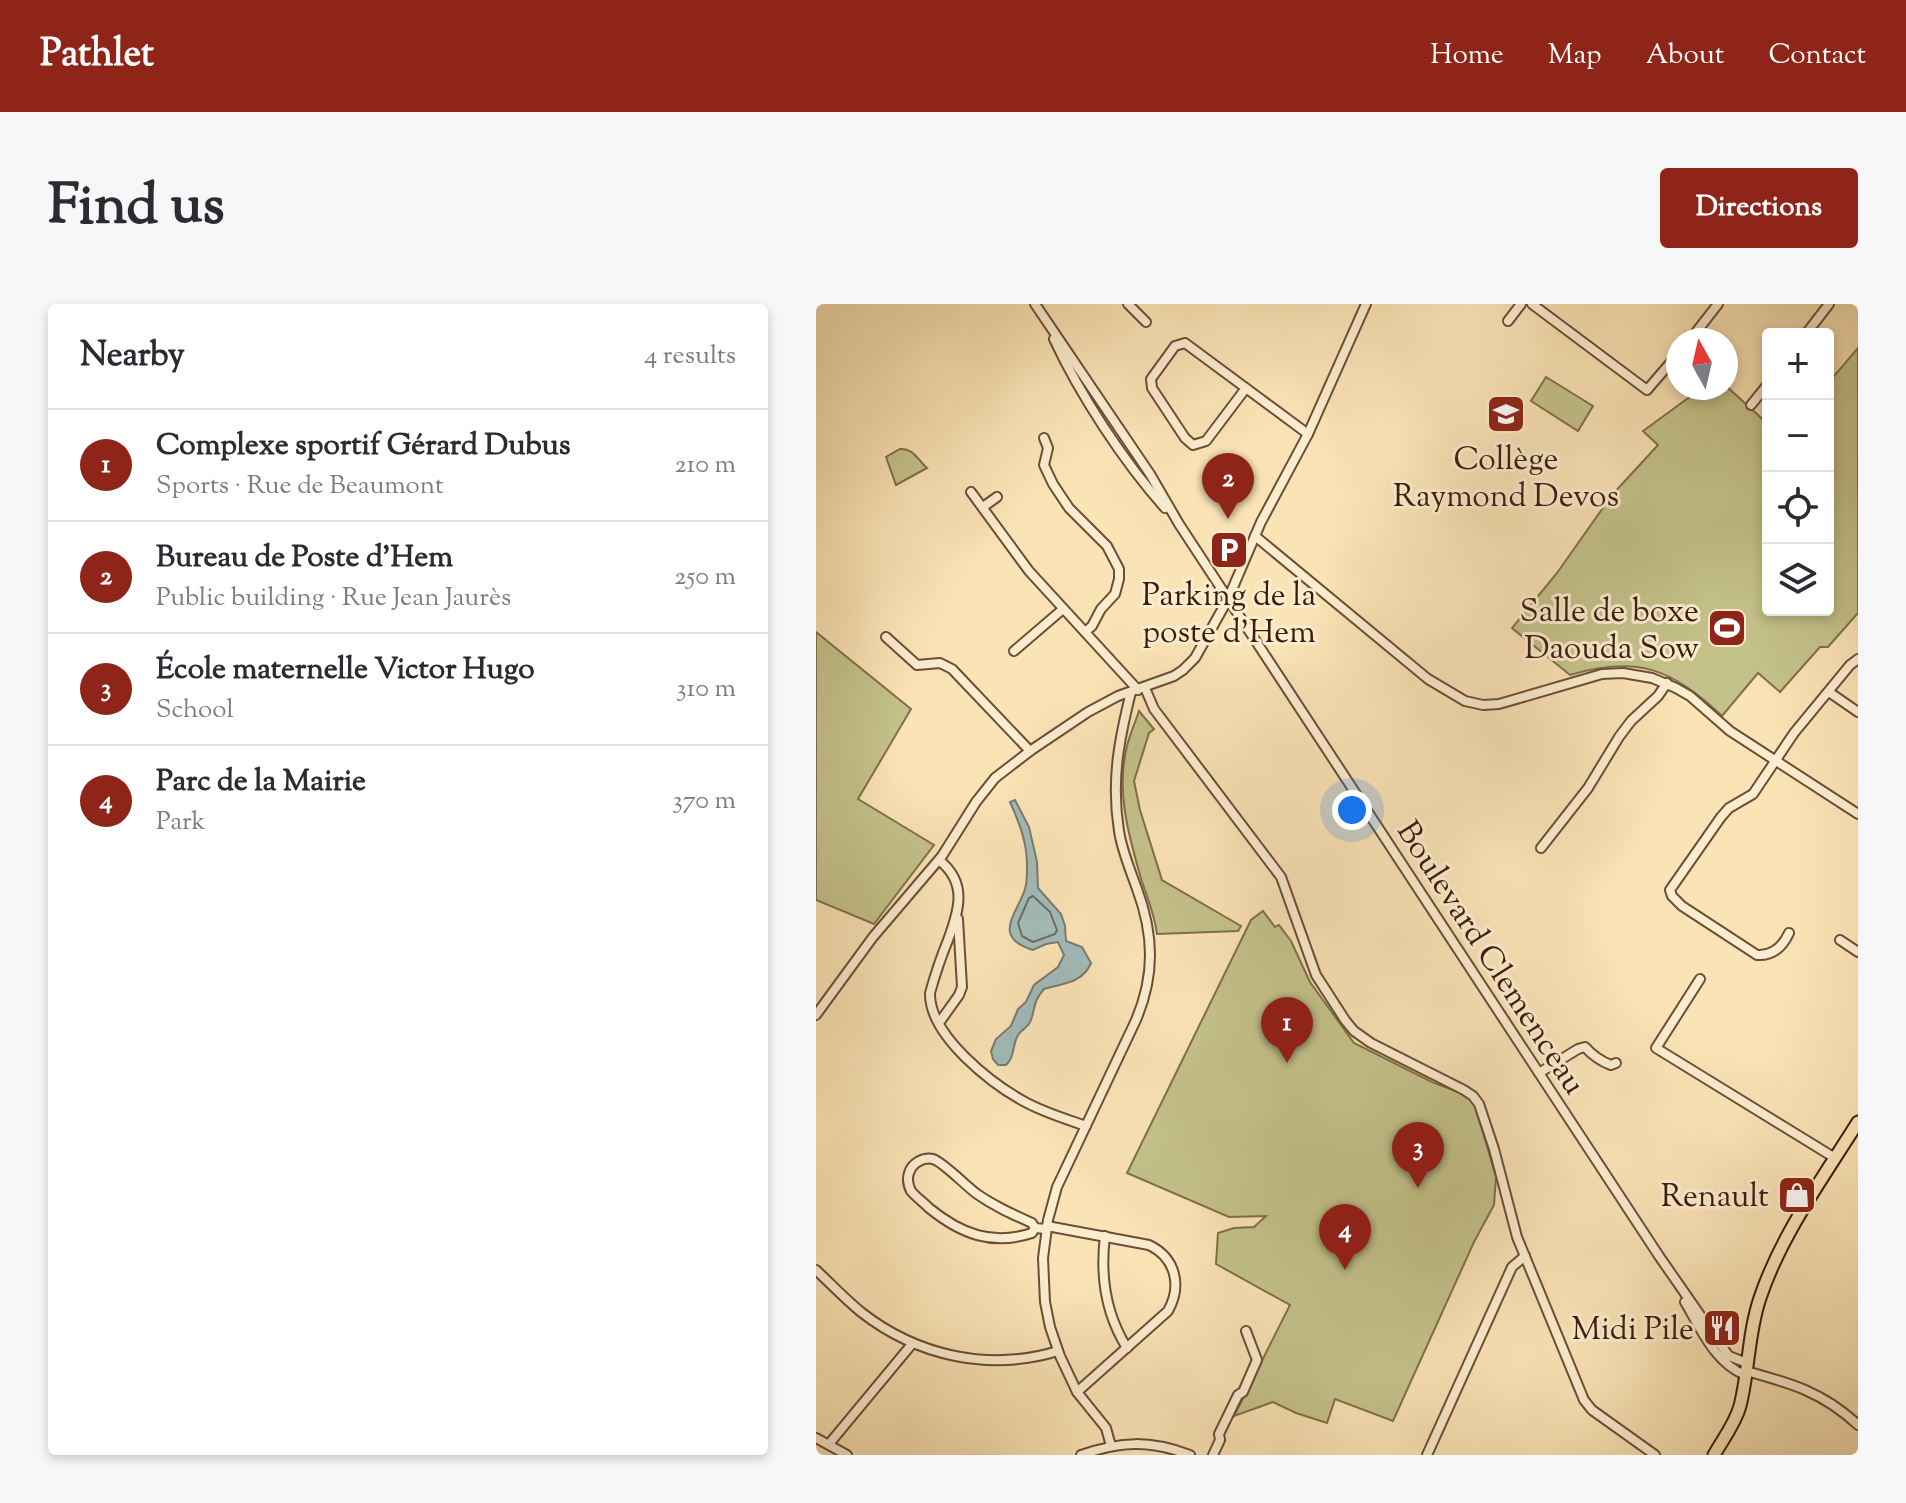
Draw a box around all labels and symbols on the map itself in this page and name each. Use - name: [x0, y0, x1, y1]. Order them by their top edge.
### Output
- north arrow: [1666, 328, 1738, 400]
- school or university icon: Collège Raymond Devos: [1485, 393, 1527, 435]
- place label: Collège Raymond Devos: [1393, 438, 1619, 521]
- pin: 2: [1202, 453, 1254, 519]
- parking icon: Parking de la poste d'Hem: [1208, 529, 1250, 571]
- place label: Parking de la poste d'Hem: [1142, 574, 1316, 657]
- place label: Salle de boxe Daouda Sow: [1520, 590, 1699, 673]
- sports icon: Salle de boxe Daouda Sow: [1706, 607, 1748, 649]
- your location: [1332, 790, 1372, 830]
- street label: Boulevard Clemenceau: [1384, 813, 1595, 1105]
- pin: 1: [1261, 997, 1313, 1063]
- pin: 3: [1392, 1122, 1444, 1188]
- shop icon: Renault: [1776, 1174, 1818, 1216]
- place label: Renault: [1661, 1175, 1769, 1221]
- pin: 4: [1319, 1204, 1371, 1270]
- restaurant icon: Midi Pile: [1701, 1307, 1743, 1349]
- place label: Midi Pile: [1571, 1308, 1694, 1354]

